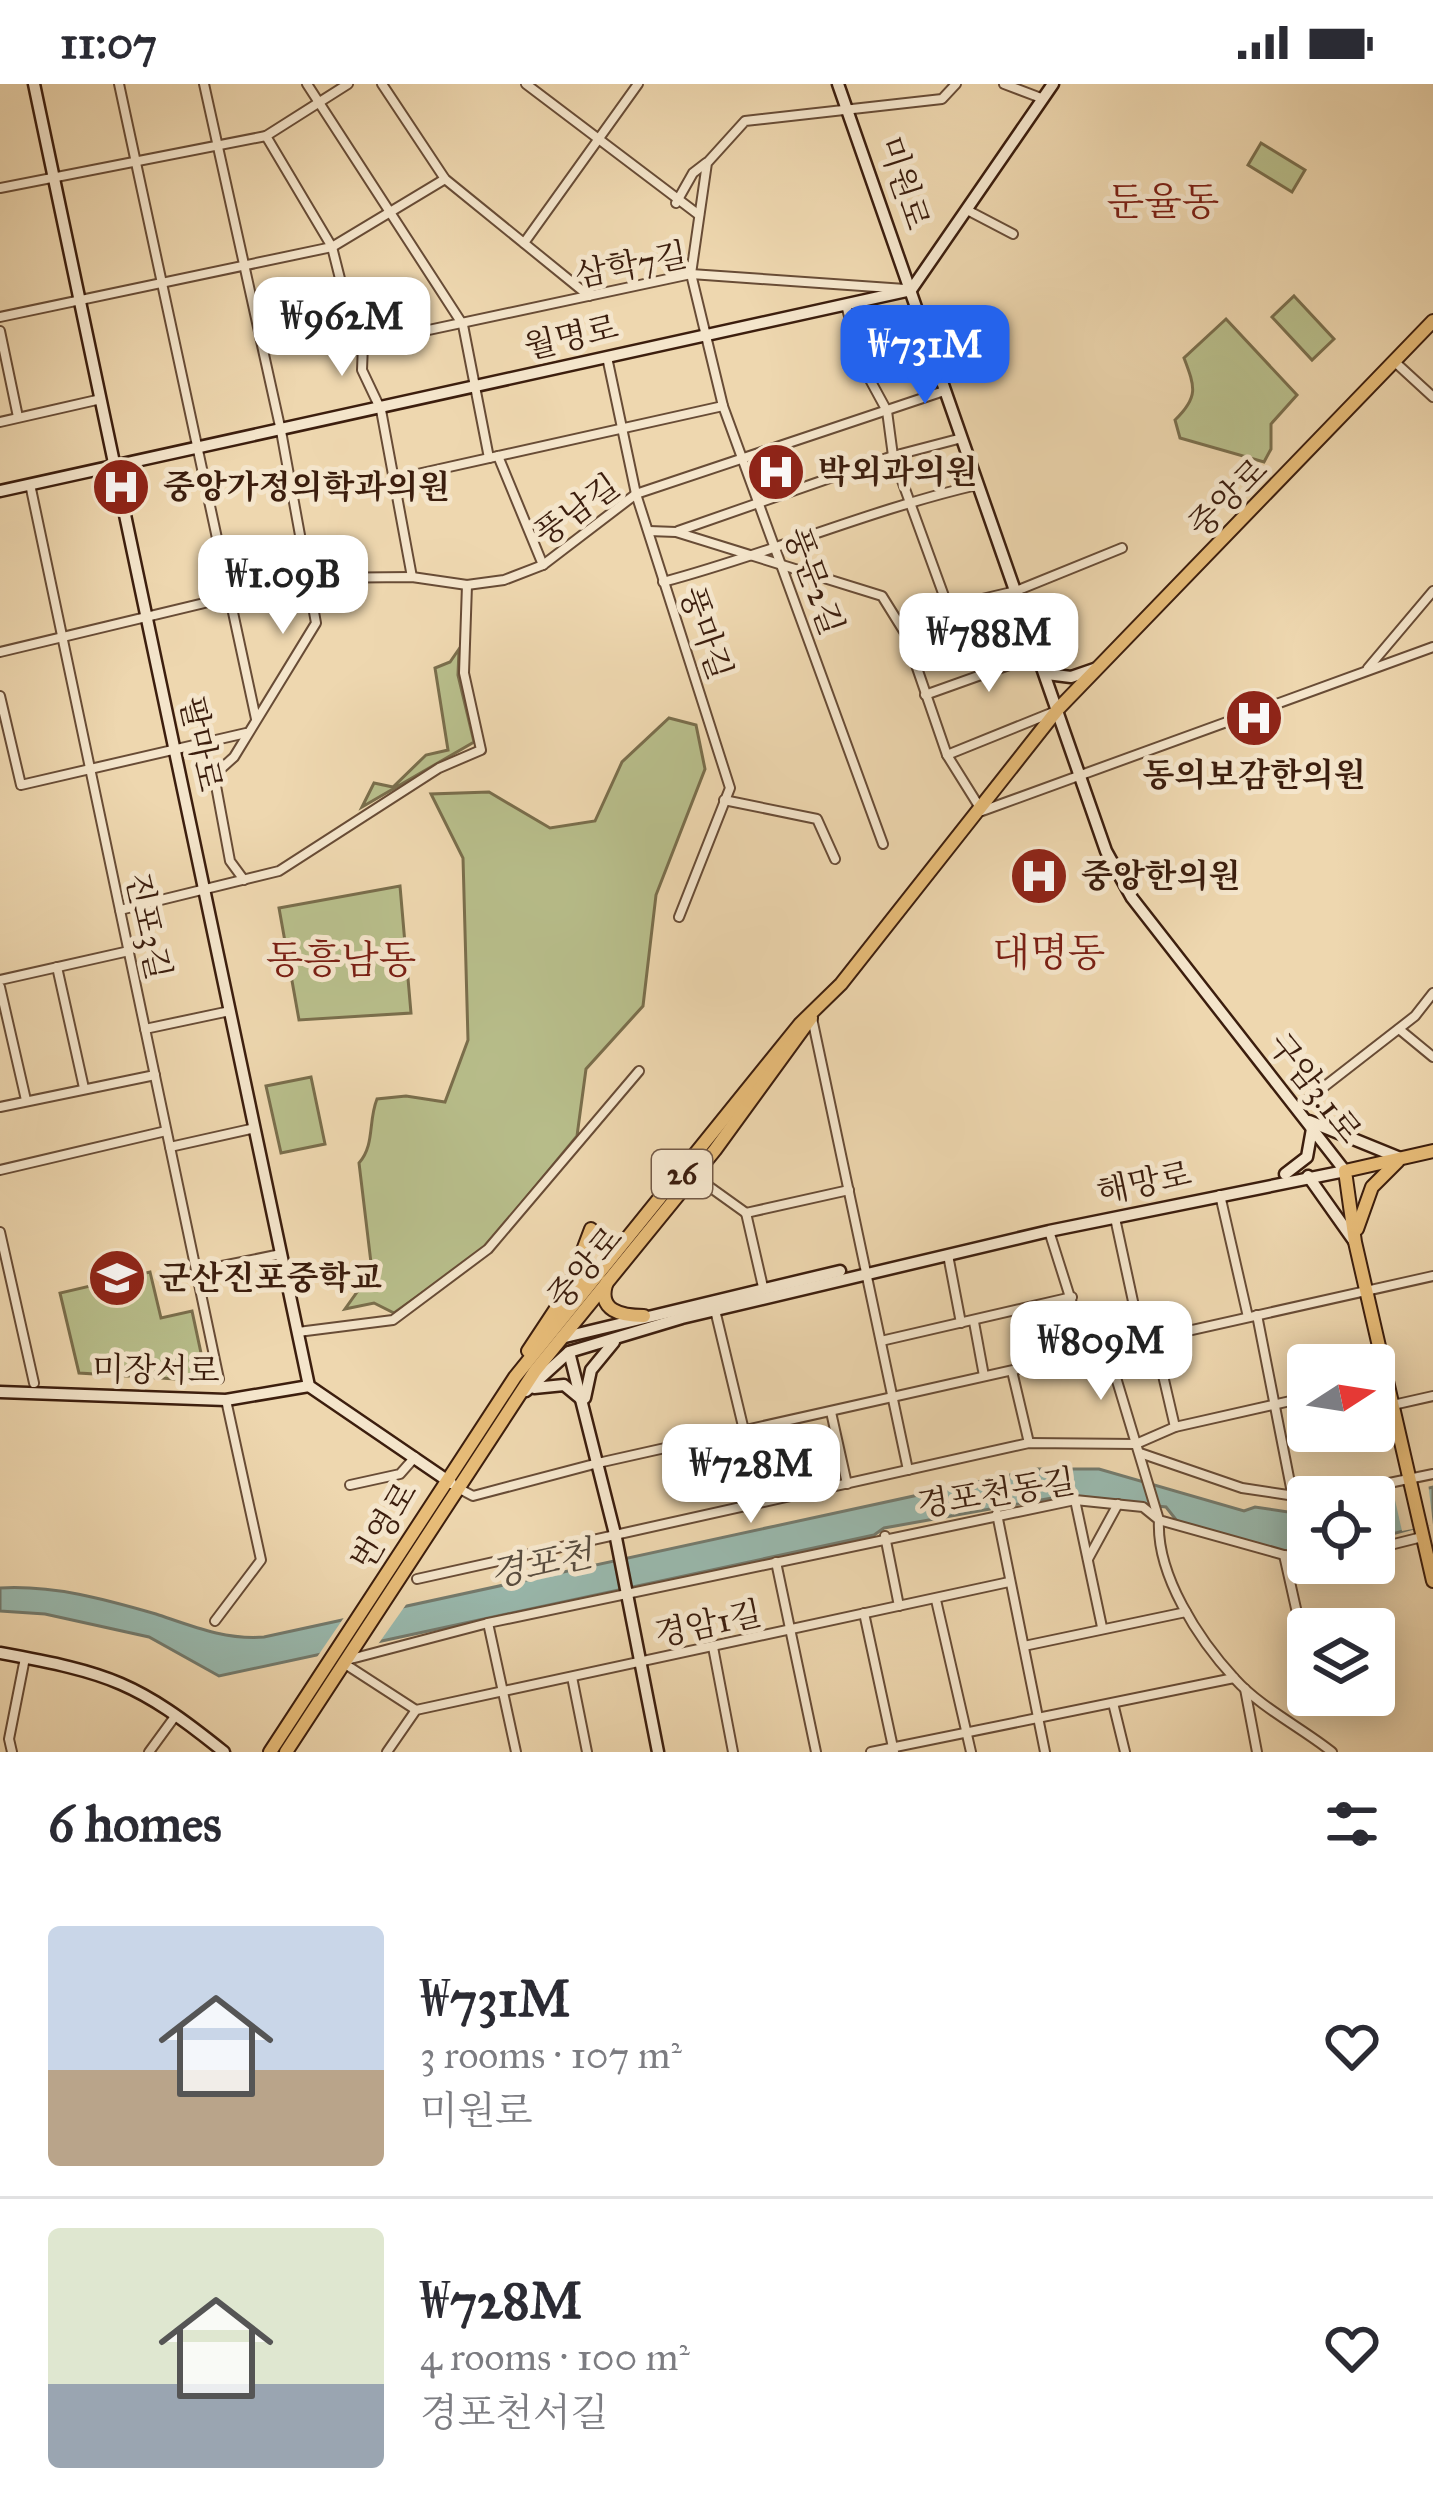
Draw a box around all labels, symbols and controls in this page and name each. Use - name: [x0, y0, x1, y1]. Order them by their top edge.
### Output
- text: 11:07: [60, 15, 157, 70]
- street label: 미원로: [870, 131, 938, 235]
- district label: 둔율동: [1106, 178, 1220, 226]
- street label: 삼학7길: [572, 235, 690, 295]
- pin: ₩962M: [258, 277, 426, 379]
- text: ₩962M: [280, 292, 404, 340]
- pin: ₩731M: [841, 305, 1009, 407]
- street label: 월명로: [520, 307, 622, 367]
- text: ₩731M: [868, 320, 983, 368]
- hospital icon: 박외과의원: [745, 441, 807, 503]
- street label: 중앙로: [1180, 450, 1276, 546]
- place label: 박외과의원: [818, 452, 977, 492]
- hospital icon: 중앙가정의학과의원: [90, 456, 152, 518]
- street label: 풍남길: [527, 466, 627, 554]
- place label: 중앙가정의학과의원: [163, 467, 450, 507]
- street label: 풍문2길: [776, 522, 852, 640]
- pin: ₩1.09B: [185, 535, 381, 637]
- text: ₩1.09B: [225, 550, 341, 598]
- street label: 풍마길: [672, 581, 740, 685]
- pin: ₩788M: [905, 593, 1073, 695]
- text: ₩788M: [926, 608, 1052, 656]
- hospital icon: 동의보감한의원: [1223, 687, 1285, 749]
- street label: 팔마로: [171, 693, 231, 795]
- place label: 동의보감한의원: [1142, 755, 1366, 795]
- hospital icon: 중앙한의원: [1008, 845, 1070, 907]
- place label: 중앙한의원: [1081, 856, 1240, 896]
- street label: 진포3길: [117, 869, 179, 983]
- district label: 대명동: [992, 929, 1106, 977]
- district label: 동흥남동: [266, 936, 416, 984]
- street label: 구암3.1로: [1260, 1025, 1370, 1151]
- road number: 26: [652, 1150, 712, 1198]
- street label: 해망로: [1093, 1153, 1195, 1213]
- street label: 중앙로: [539, 1218, 631, 1317]
- school or university icon: 군산진포중학교: [86, 1247, 148, 1309]
- place label: 군산진포중학교: [159, 1258, 382, 1298]
- pin: ₩809M: [1017, 1301, 1185, 1403]
- text: ₩809M: [1037, 1316, 1165, 1364]
- north arrow: [1287, 1344, 1395, 1452]
- map controls: [1287, 1344, 1395, 1716]
- street label: 미장서로: [92, 1349, 220, 1391]
- pin: ₩728M: [667, 1424, 835, 1526]
- text: ₩728M: [689, 1439, 813, 1487]
- street label: 경포천동길: [914, 1461, 1078, 1525]
- street label: 번영로: [342, 1475, 426, 1577]
- button: locate: [1287, 1476, 1395, 1584]
- water label: 경포천: [485, 1531, 599, 1596]
- street label: 경암1길: [651, 1593, 765, 1655]
- button: layers: [1287, 1608, 1395, 1716]
- icon: filters: [1319, 1791, 1385, 1857]
- text: 6 homes: [48, 1793, 222, 1855]
- text: ₩731M: [420, 1968, 570, 2030]
- icon: home: [144, 1974, 288, 2118]
- icon: heart: [1319, 2013, 1385, 2079]
- text: 3 rooms · 107 m²: [420, 2031, 682, 2079]
- text: 미원로: [420, 2087, 533, 2135]
- text: ₩728M: [420, 2270, 582, 2332]
- icon: home: [144, 2276, 288, 2420]
- icon: heart: [1319, 2315, 1385, 2381]
- text: 4 rooms · 100 m²: [420, 2333, 690, 2381]
- text: 경포천서길: [420, 2389, 608, 2437]

